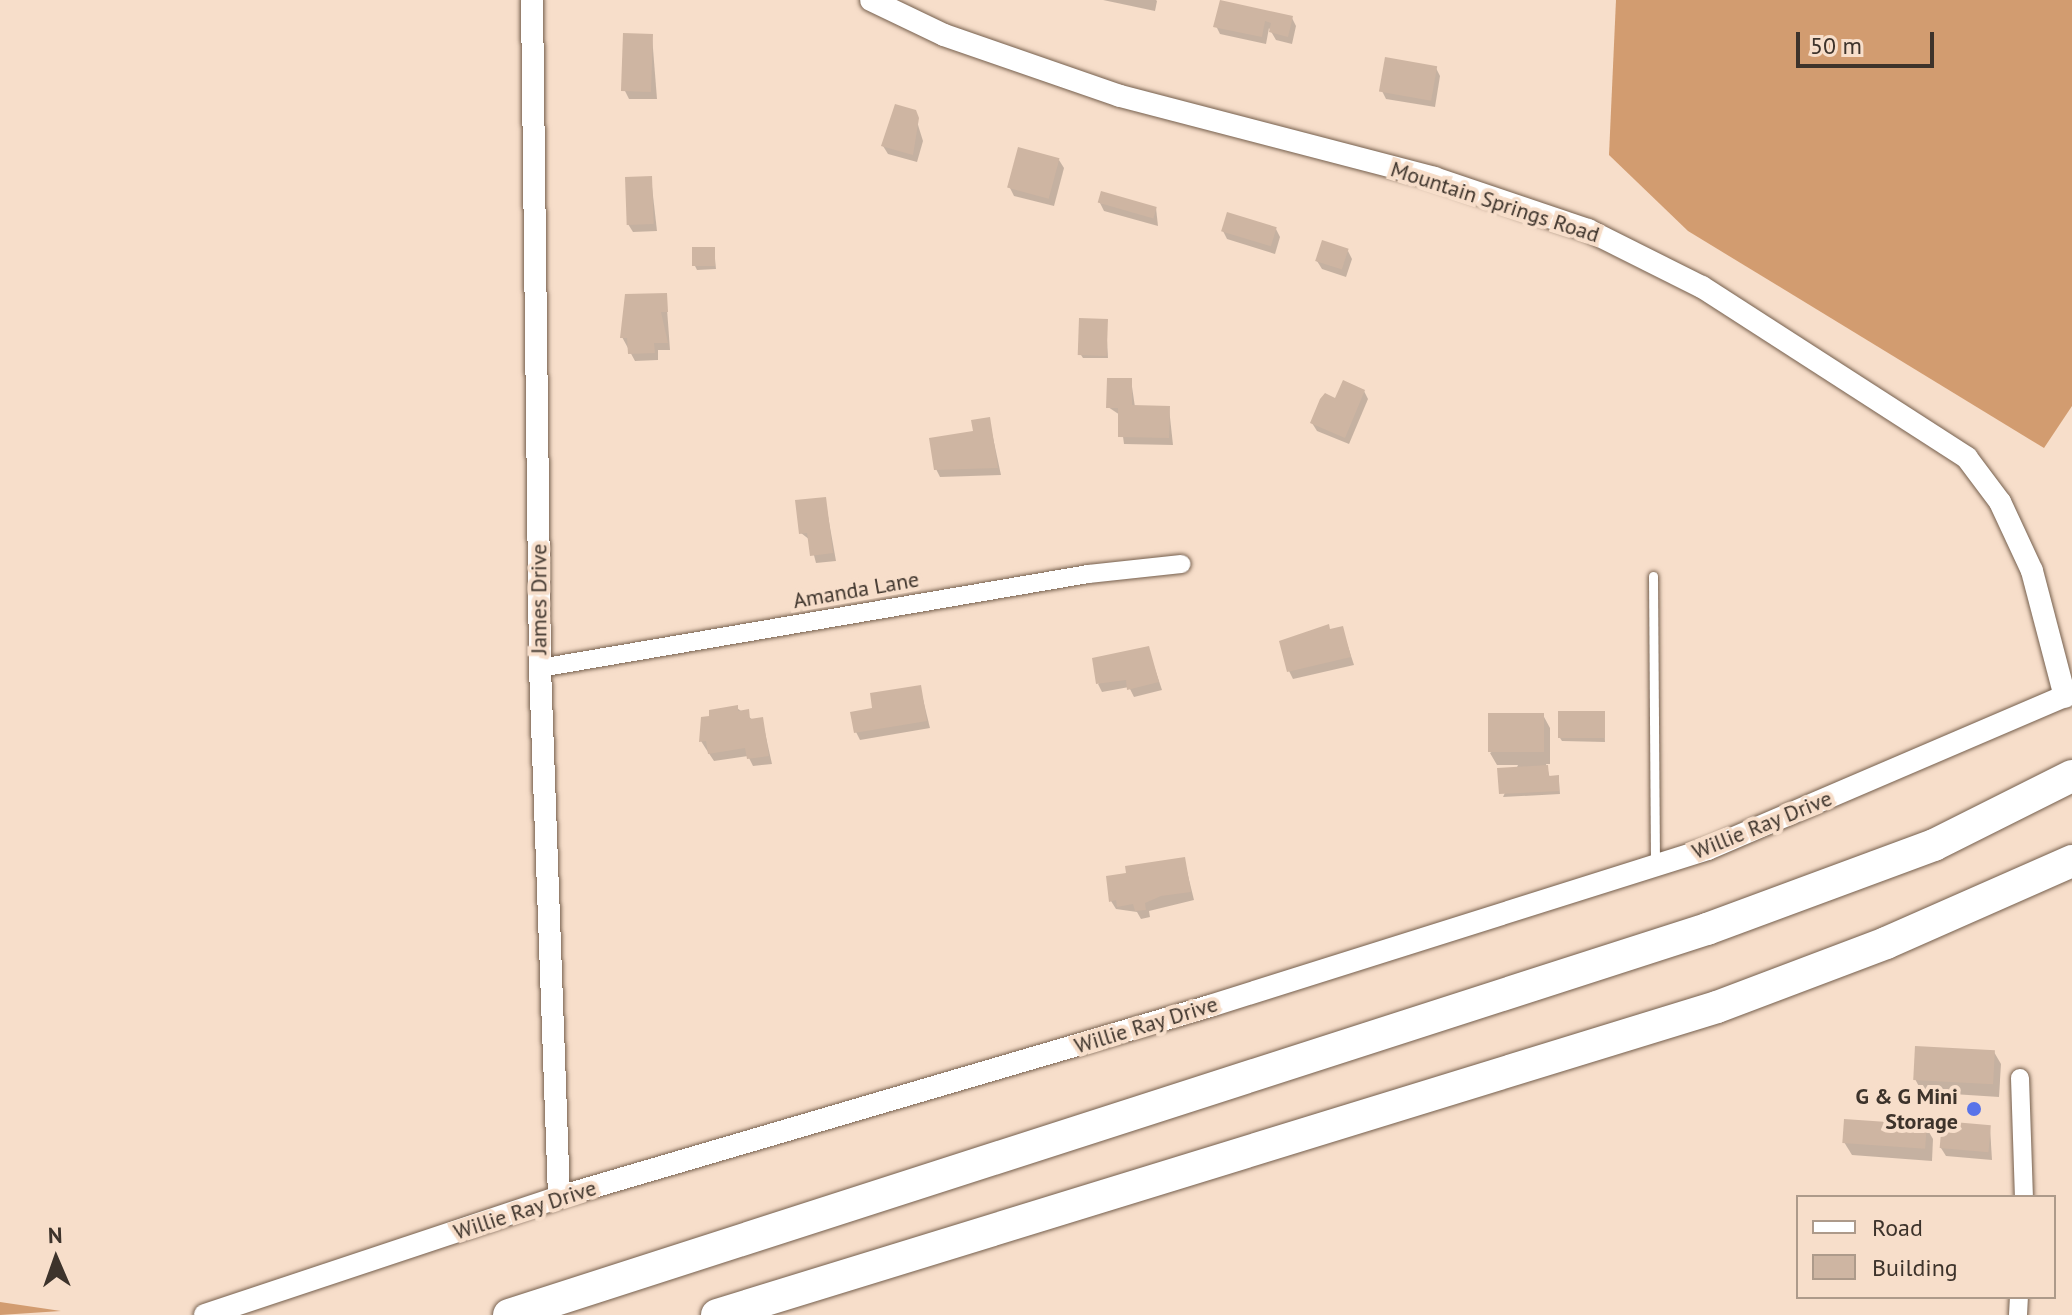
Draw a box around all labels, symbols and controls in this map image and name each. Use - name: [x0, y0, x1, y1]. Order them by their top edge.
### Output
- scale bar: [1800, 16, 1938, 66]
- text: 50 m: [1810, 30, 1862, 61]
- street label: Mountain Springs Road: [1387, 156, 1603, 248]
- street label: James Drive: [526, 544, 552, 654]
- street label: Amanda Lane: [791, 566, 921, 614]
- street label: Willie Ray Drive: [1688, 785, 1836, 865]
- street label: Willie Ray Drive: [1071, 991, 1221, 1059]
- place label: G & G Mini Storage: [1855, 1083, 1958, 1134]
- marker: G & G Mini Storage: [1965, 1100, 1983, 1118]
- street label: Willie Ray Drive: [450, 1174, 600, 1246]
- legend: [1796, 1195, 2056, 1299]
- text: Road: [1872, 1212, 1923, 1243]
- north arrow: [16, 1219, 96, 1299]
- text: N: [47, 1221, 63, 1249]
- text: Building: [1872, 1252, 1958, 1283]

